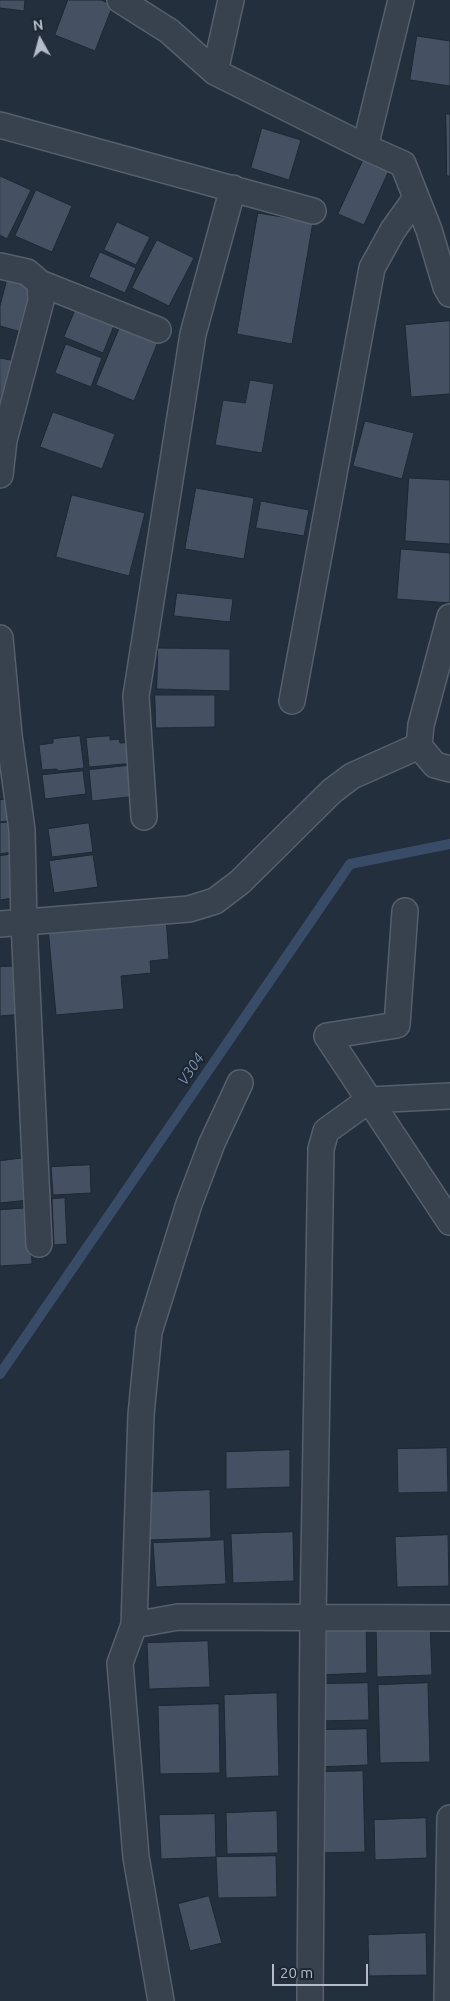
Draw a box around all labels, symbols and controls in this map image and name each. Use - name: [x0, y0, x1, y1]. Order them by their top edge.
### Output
- north arrow: [15, 15, 65, 65]
- text: N: [32, 17, 44, 34]
- water label: V304: [174, 1050, 208, 1088]
- scale bar: [275, 1954, 371, 1986]
- text: 20 m: [280, 1964, 313, 1981]

